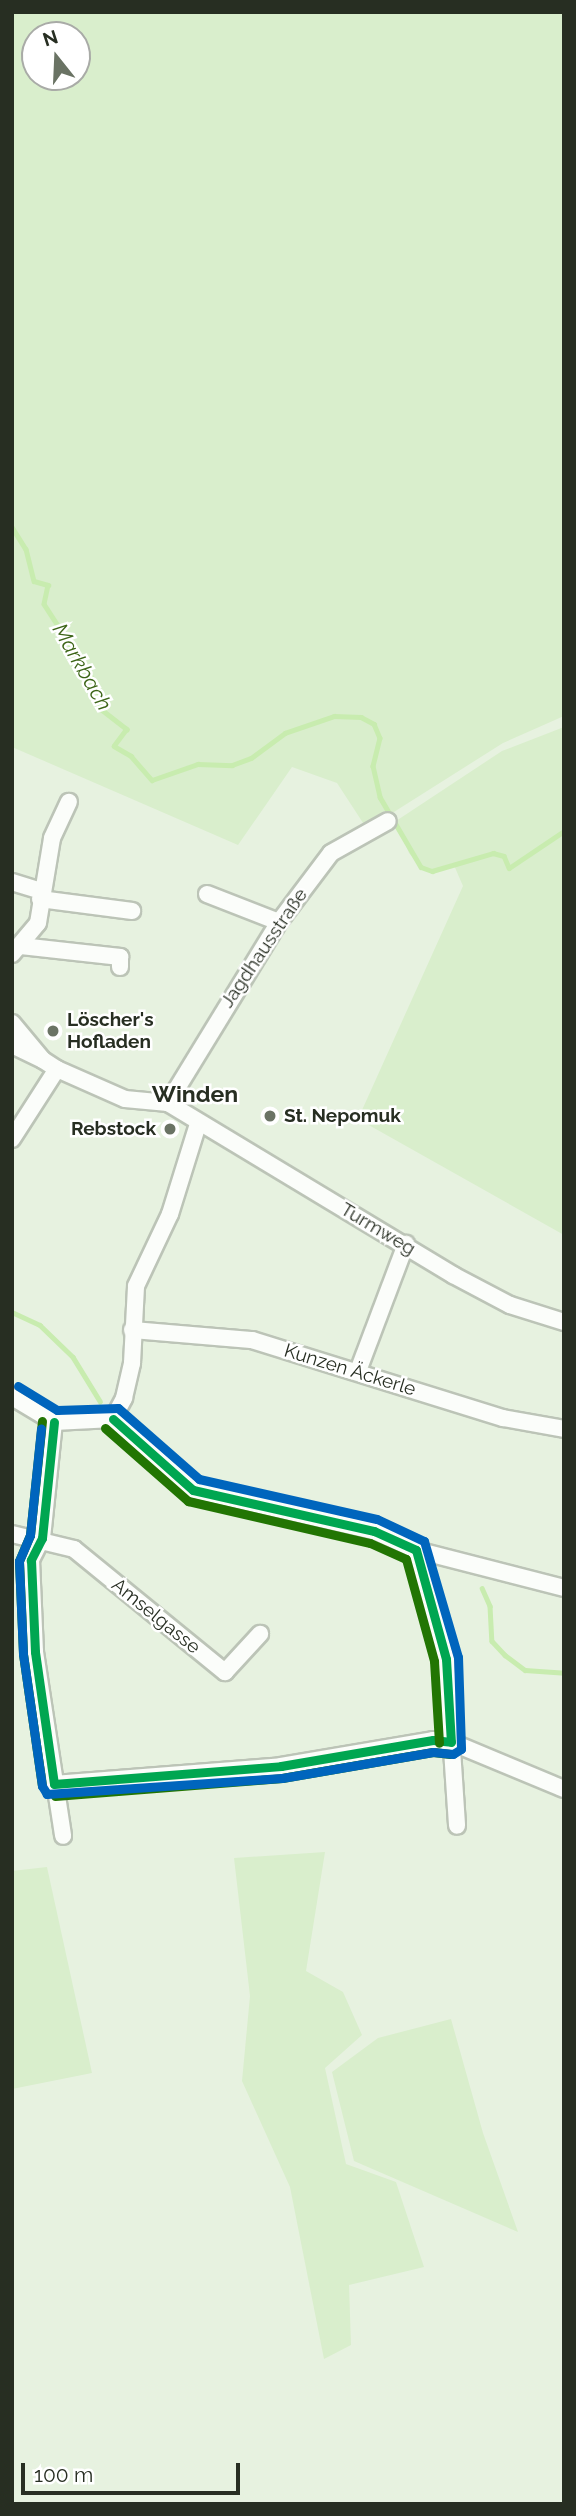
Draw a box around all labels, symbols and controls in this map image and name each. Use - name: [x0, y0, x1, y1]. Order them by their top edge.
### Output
- north arrow: [21, 21, 91, 91]
- text: N: [40, 25, 60, 51]
- water label: Markbach: [47, 619, 117, 715]
- street label: Jagdhausstraße: [216, 884, 312, 1012]
- place label: Löscher's Hofladen: [67, 1009, 154, 1053]
- marker: Löscher's Hofladen: [45, 1023, 61, 1039]
- district label: Winden: [152, 1080, 238, 1108]
- place label: St. Nepomuk: [284, 1105, 401, 1127]
- marker: St. Nepomuk: [262, 1108, 278, 1124]
- place label: Rebstock: [71, 1118, 156, 1140]
- marker: Rebstock: [162, 1121, 178, 1137]
- street label: Turmweg: [336, 1198, 420, 1260]
- street label: Kunzen Äckerle: [281, 1339, 419, 1401]
- street label: Amselgasse: [107, 1573, 205, 1659]
- scale bar: [24, 2450, 243, 2494]
- text: 100 m: [34, 2462, 93, 2487]

